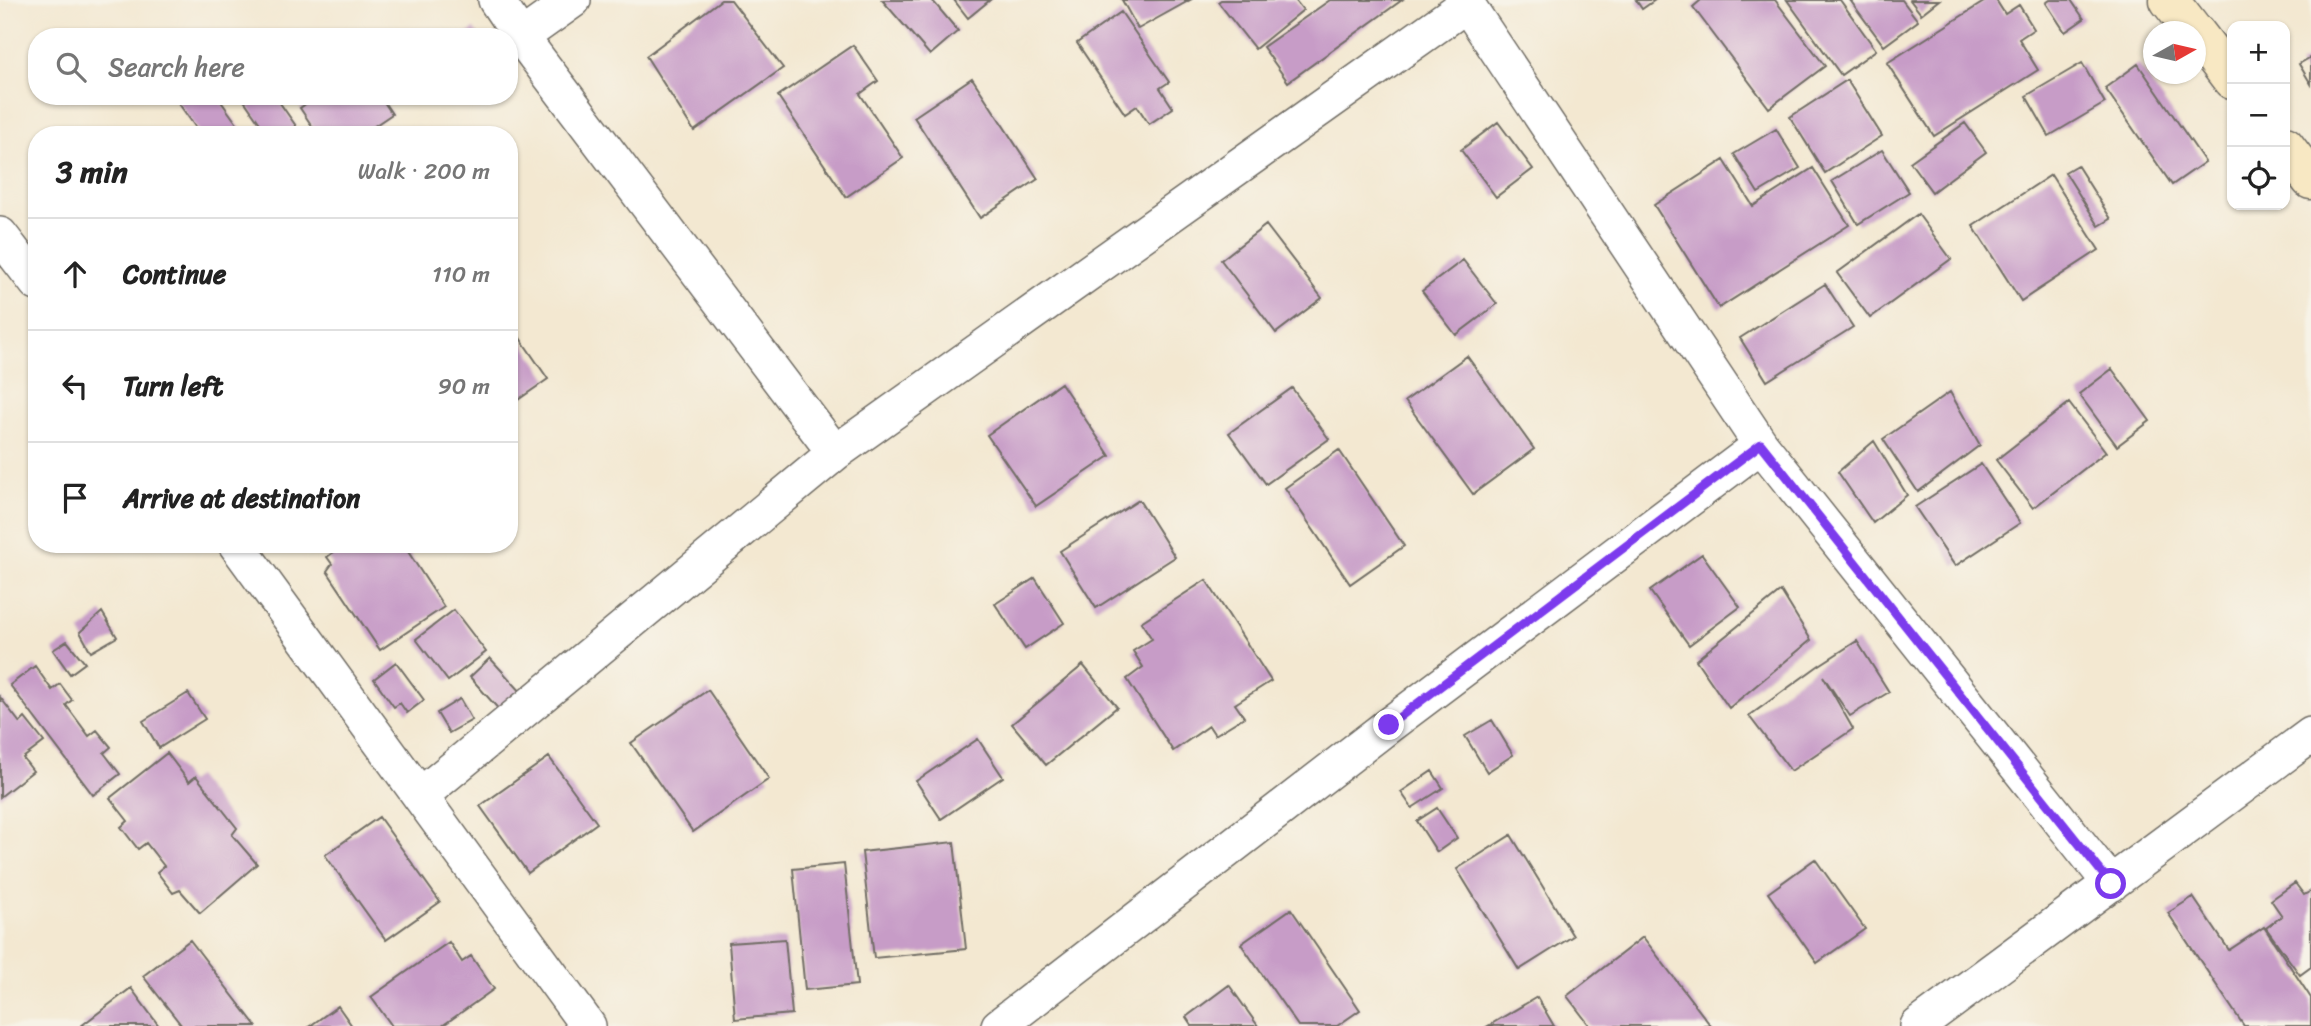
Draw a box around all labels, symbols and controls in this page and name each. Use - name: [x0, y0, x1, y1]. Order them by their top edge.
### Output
- north arrow: [2143, 21, 2206, 84]
- map controls: [2227, 21, 2290, 210]
- button: +: [2227, 21, 2290, 84]
- search box: [28, 28, 518, 105]
- text: Search here: [108, 44, 245, 90]
- icon: search: [52, 48, 90, 86]
- button: −: [2227, 84, 2290, 147]
- text: 3 min: [56, 145, 128, 199]
- button: locate: [2227, 147, 2290, 210]
- text: Walk · 200 m: [358, 151, 490, 192]
- text: Continue: [123, 251, 226, 297]
- text: 110 m: [432, 254, 490, 295]
- icon: ahead: [56, 255, 94, 293]
- text: Turn left: [123, 363, 223, 409]
- text: 90 m: [438, 366, 490, 407]
- icon: left: [56, 367, 94, 405]
- text: Arrive at destination: [123, 475, 360, 521]
- icon: arrive: [56, 479, 94, 517]
- route end: [1373, 709, 1404, 740]
- route start: [2095, 868, 2126, 899]

